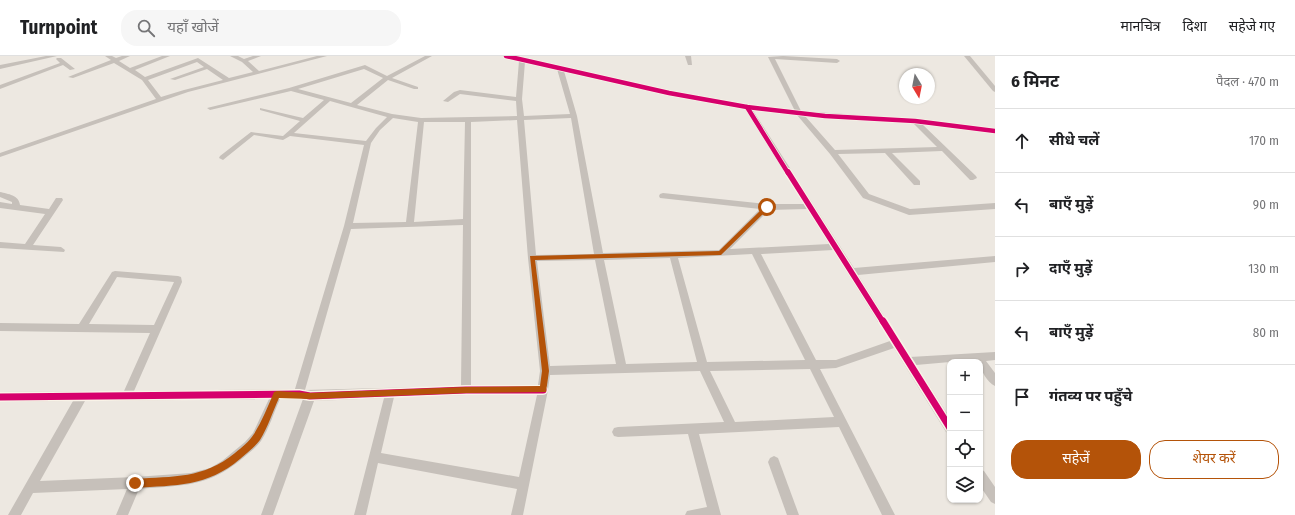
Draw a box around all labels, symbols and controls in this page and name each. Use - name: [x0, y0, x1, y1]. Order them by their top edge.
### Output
- search box: [121, 10, 401, 46]
- text: Turnpoint: [20, 16, 97, 39]
- icon: search: [135, 17, 157, 39]
- text: यहाँ खोजें: [167, 18, 219, 36]
- text: मानचित्र: [1121, 18, 1161, 35]
- text: दिशा: [1183, 18, 1207, 35]
- text: सहेजे गए: [1229, 18, 1275, 35]
- north arrow: [899, 68, 935, 104]
- text: 6 मिनट: [1011, 71, 1059, 92]
- text: पैदल · 470 m: [1216, 74, 1279, 89]
- icon: ahead: [1011, 130, 1033, 152]
- text: सीधे चलें: [1049, 131, 1099, 149]
- text: 170 m: [1249, 133, 1279, 148]
- icon: left: [1011, 194, 1033, 216]
- text: बाएँ मुड़ें: [1049, 195, 1093, 213]
- text: 90 m: [1253, 197, 1279, 212]
- route start: [758, 198, 776, 216]
- icon: right: [1011, 258, 1033, 280]
- text: दाएँ मुड़ें: [1049, 259, 1092, 277]
- text: 130 m: [1248, 261, 1279, 276]
- icon: left: [1011, 322, 1033, 344]
- text: बाएँ मुड़ें: [1049, 323, 1093, 341]
- text: 80 m: [1253, 325, 1279, 340]
- map controls: [947, 359, 983, 503]
- button: +: [947, 359, 983, 395]
- icon: arrive: [1011, 386, 1033, 408]
- text: गंतव्य पर पहुँचे: [1049, 387, 1132, 405]
- button: −: [947, 395, 983, 431]
- button: locate: [947, 431, 983, 467]
- button: सहेजें: [1011, 440, 1141, 479]
- button: शेयर करें: [1149, 440, 1279, 479]
- button: layers: [947, 467, 983, 503]
- route end: [126, 474, 144, 492]

